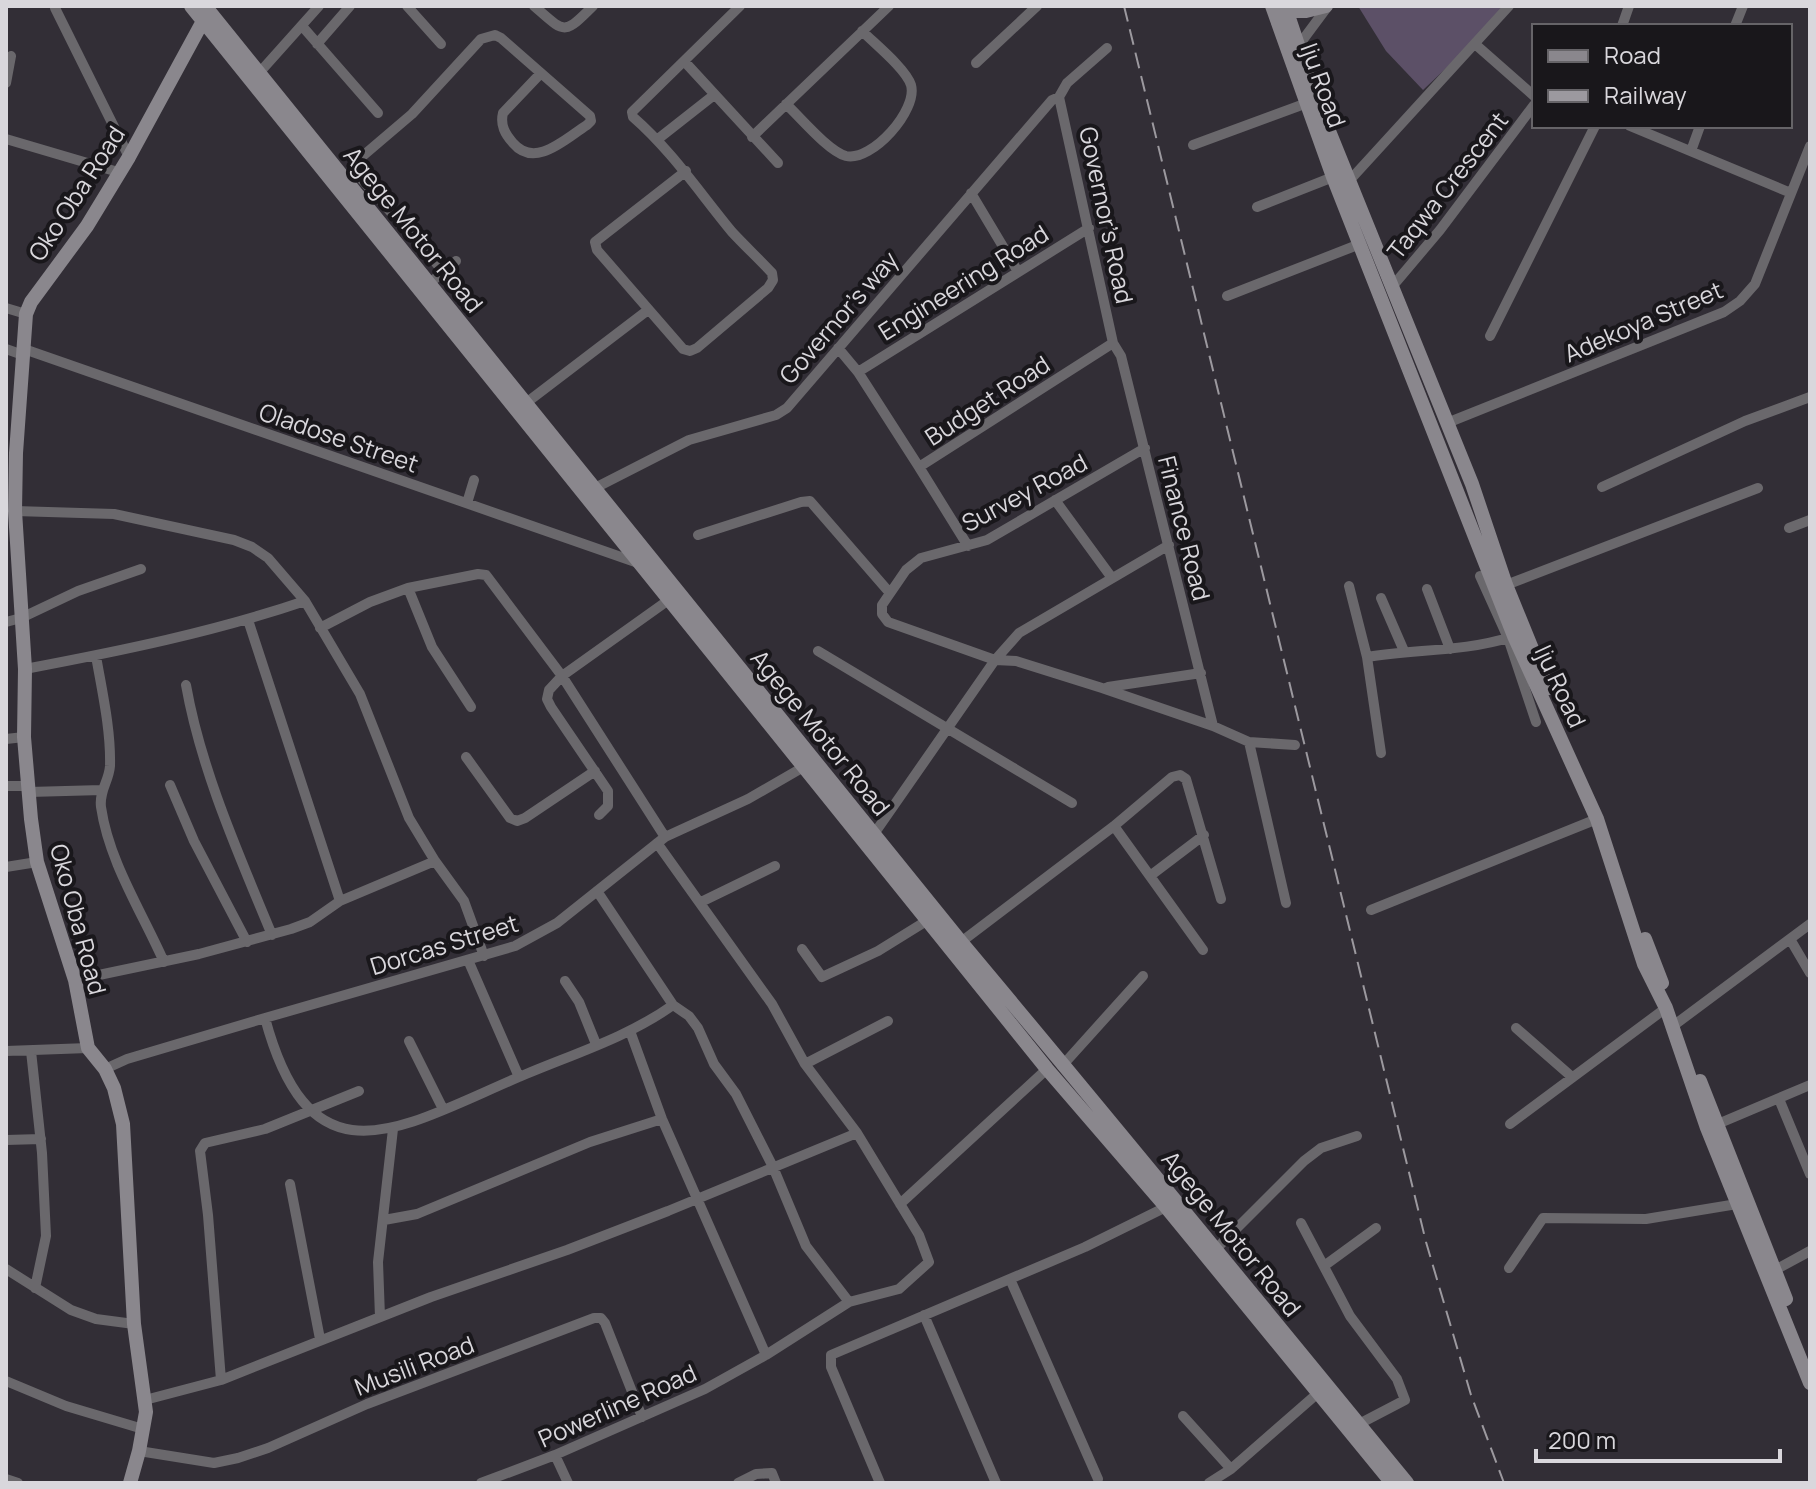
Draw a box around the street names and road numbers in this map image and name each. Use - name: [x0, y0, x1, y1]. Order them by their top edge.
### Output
- street label: Iju Road: [1294, 38, 1354, 132]
- street label: Taqwa Crescent: [1379, 104, 1515, 266]
- street label: Oko Oba Road: [20, 119, 132, 267]
- street label: Governor's Road: [1072, 124, 1142, 306]
- street label: Agege Motor Road: [337, 139, 491, 319]
- street label: Engineering Road: [872, 217, 1054, 347]
- street label: Governor's way: [771, 243, 905, 390]
- street label: Adekoya Street: [1558, 273, 1728, 369]
- street label: Budget Road: [918, 347, 1056, 453]
- street label: Oladose Street: [255, 394, 423, 480]
- street label: Survey Road: [956, 445, 1092, 539]
- street label: Finance Road: [1151, 452, 1219, 604]
- street label: Iju Road: [1528, 639, 1594, 733]
- street label: Agege Motor Road: [744, 642, 898, 822]
- street label: Oko Oba Road: [43, 840, 115, 998]
- street label: Dorcas Street: [366, 906, 522, 982]
- street label: Agege Motor Road: [1155, 1143, 1309, 1323]
- street label: Musili Road: [349, 1327, 479, 1403]
- street label: Powerline Road: [533, 1355, 701, 1455]

